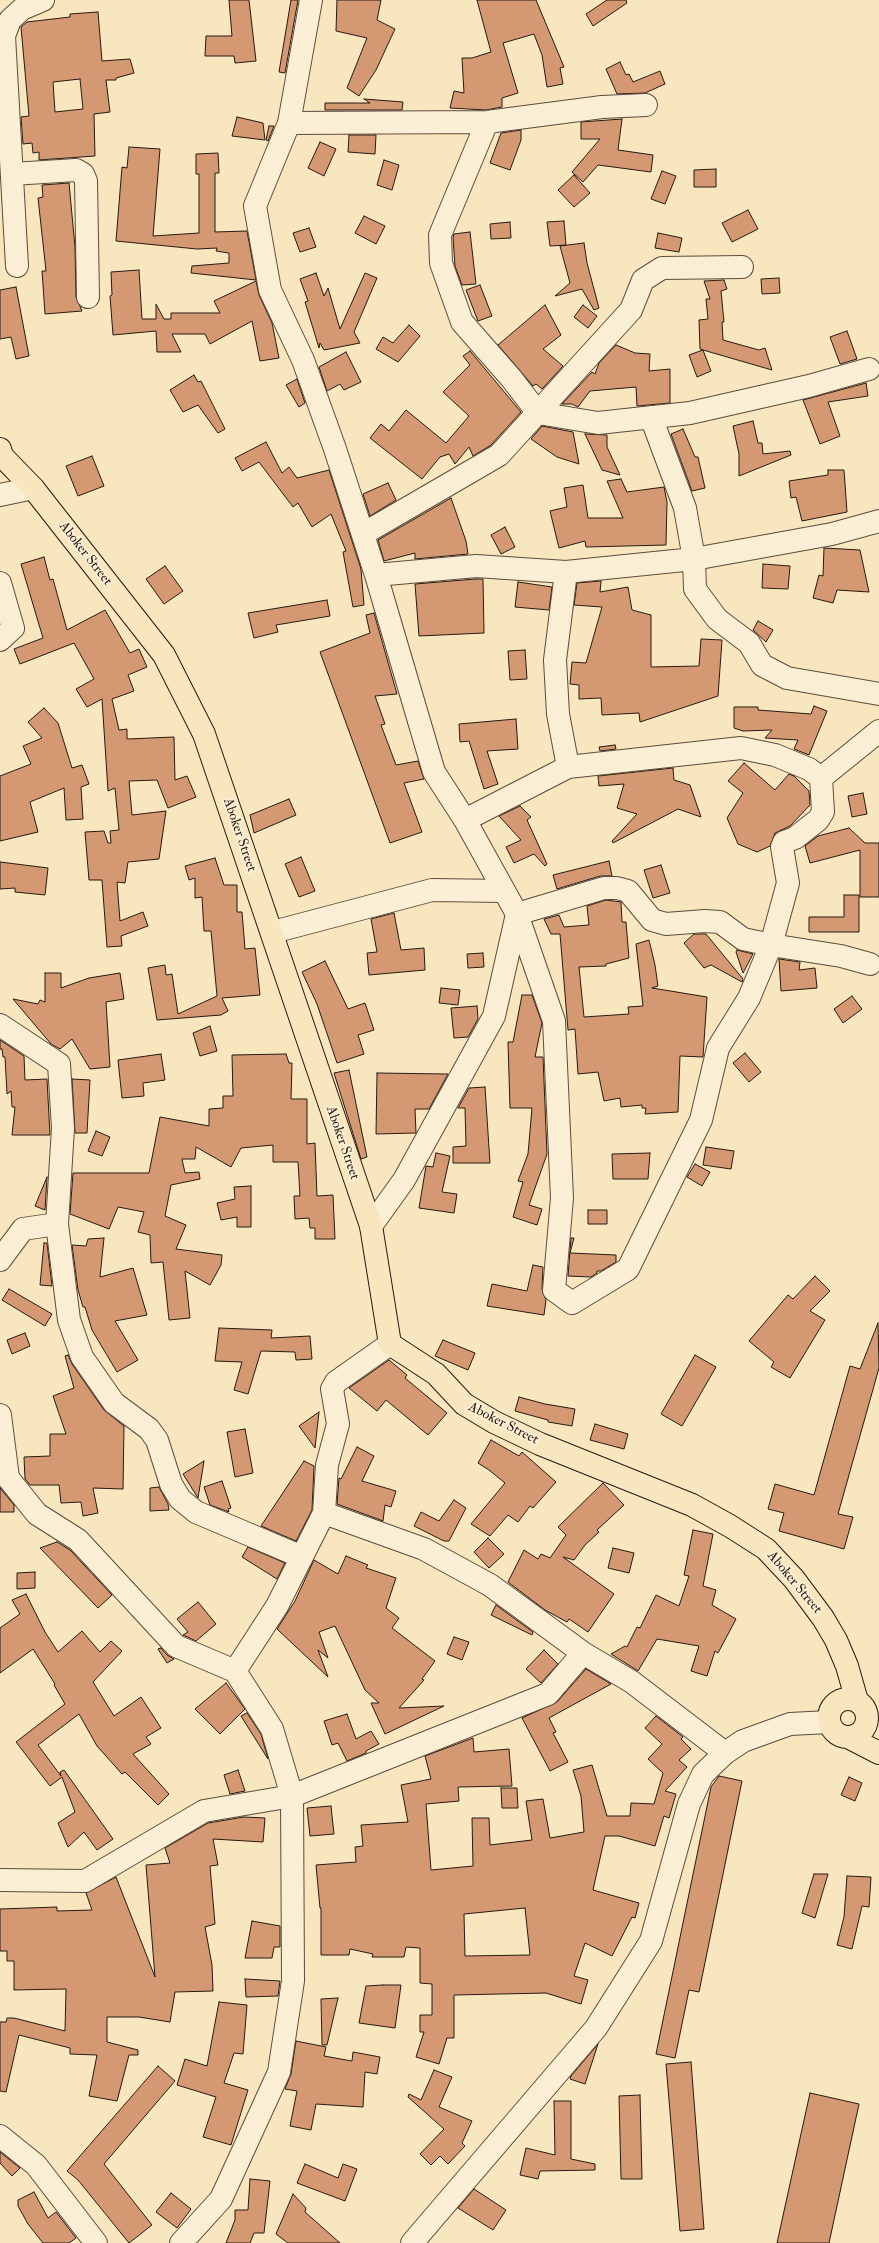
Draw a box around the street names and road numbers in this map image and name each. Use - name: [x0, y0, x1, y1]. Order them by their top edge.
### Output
- street label: Aboker Street: [55, 519, 115, 589]
- street label: Aboker Street: [219, 796, 259, 874]
- street label: Aboker Street: [322, 1104, 362, 1182]
- street label: Aboker Street: [465, 1399, 541, 1449]
- street label: Aboker Street: [763, 1548, 825, 1618]

